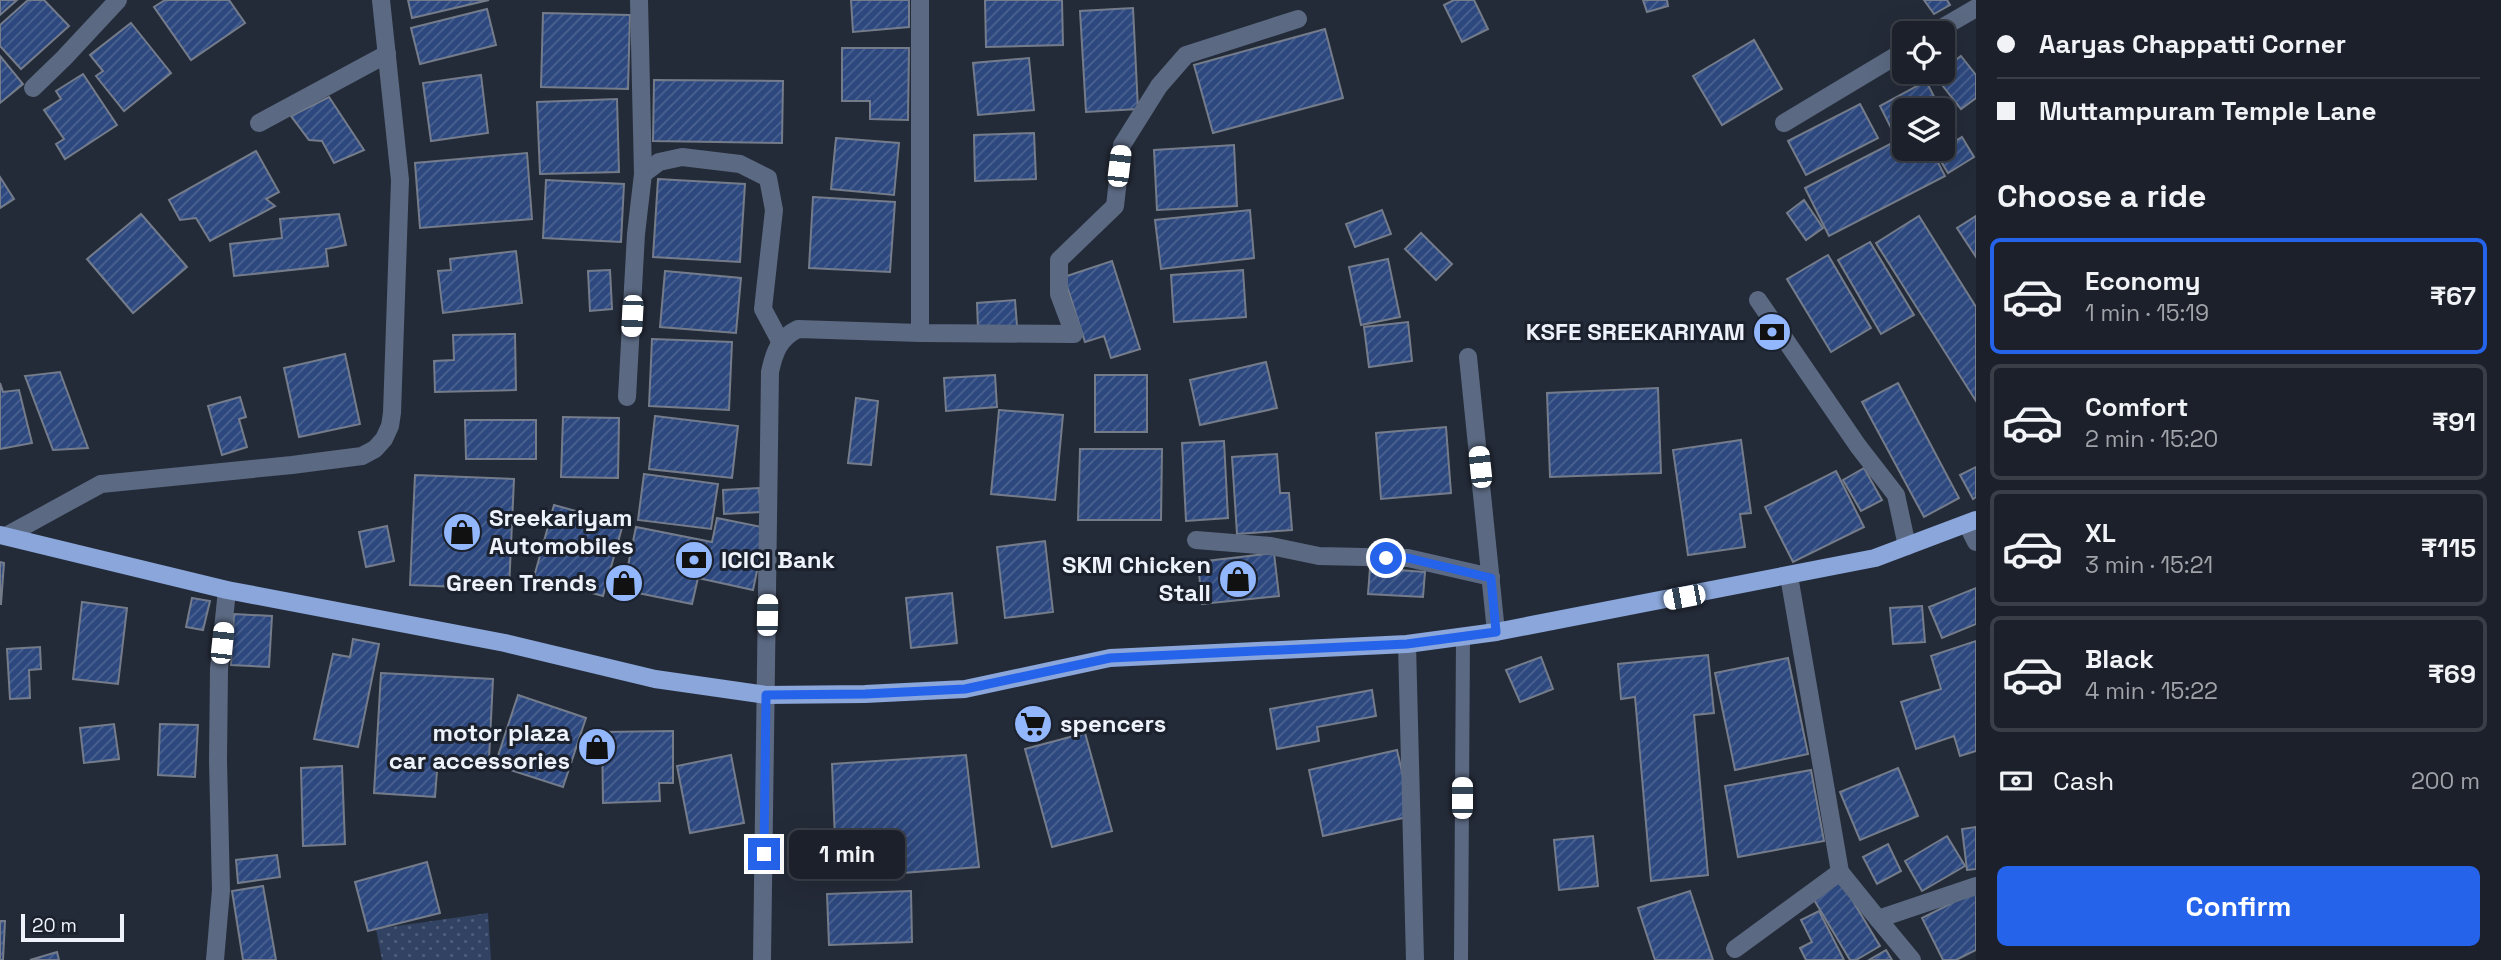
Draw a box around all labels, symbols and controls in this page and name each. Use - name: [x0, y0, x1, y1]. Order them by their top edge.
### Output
- map controls: [1892, 21, 1955, 161]
- button: locate: [1892, 21, 1955, 84]
- text: Aaryas Chappatti Corner: [2039, 27, 2346, 61]
- text: Muttampuram Temple Lane: [2039, 94, 2376, 128]
- button: layers: [1892, 98, 1955, 161]
- car: [1107, 144, 1132, 188]
- text: Choose a ride: [1997, 176, 2207, 216]
- text: Economy: [2085, 264, 2201, 298]
- icon: car: [2001, 265, 2064, 328]
- text: ₹67: [2430, 279, 2476, 313]
- car: [621, 294, 644, 338]
- text: 1 min · 15:19: [2085, 298, 2209, 328]
- bank icon: KSFE SREEKARIYAM: [1751, 311, 1793, 353]
- place label: KSFE SREEKARIYAM: [1526, 316, 1745, 347]
- text: Comfort: [2085, 390, 2188, 424]
- icon: car: [2001, 391, 2064, 454]
- text: ₹91: [2432, 405, 2476, 439]
- text: 2 min · 15:20: [2085, 424, 2218, 454]
- car: [1468, 445, 1493, 489]
- place label: Sreekariyam Automobiles: [489, 502, 634, 561]
- shop icon: Sreekariyam Automobiles: [441, 511, 483, 553]
- text: XL: [2085, 516, 2116, 550]
- icon: car: [2001, 517, 2064, 580]
- text: ₹115: [2421, 531, 2476, 565]
- bank icon: ICICI Bank: [673, 539, 715, 581]
- route start: [1370, 542, 1402, 574]
- place label: ICICI Bank: [721, 544, 836, 575]
- place label: SKM Chicken Stall: [1062, 549, 1211, 608]
- text: 3 min · 15:21: [2085, 550, 2213, 580]
- shop icon: SKM Chicken Stall: [1217, 558, 1259, 600]
- shop icon: Green Trends: [603, 562, 645, 604]
- place label: Green Trends: [446, 567, 597, 598]
- car: [1662, 583, 1707, 611]
- car: [757, 594, 778, 636]
- car: [210, 621, 235, 665]
- text: Black: [2085, 642, 2154, 676]
- icon: car: [2001, 643, 2064, 706]
- text: ₹69: [2428, 657, 2476, 691]
- text: 4 min · 15:22: [2085, 676, 2218, 706]
- supermarket icon: spencers: [1012, 703, 1054, 745]
- place label: spencers: [1060, 708, 1166, 739]
- place label: motor plaza car accessories: [389, 717, 570, 776]
- shop icon: motor plaza car accessories: [576, 726, 618, 768]
- icon: cash: [1997, 762, 2035, 800]
- text: Cash: [2053, 764, 2114, 798]
- text: 200 m: [2411, 766, 2480, 796]
- car: [1452, 777, 1473, 819]
- callout: 1 min: [788, 830, 904, 878]
- route end: [748, 838, 780, 870]
- text: 1 min: [819, 839, 875, 869]
- button: Confirm: [1997, 866, 2480, 946]
- scale bar: [21, 911, 124, 943]
- text: 20 m: [32, 913, 77, 938]

